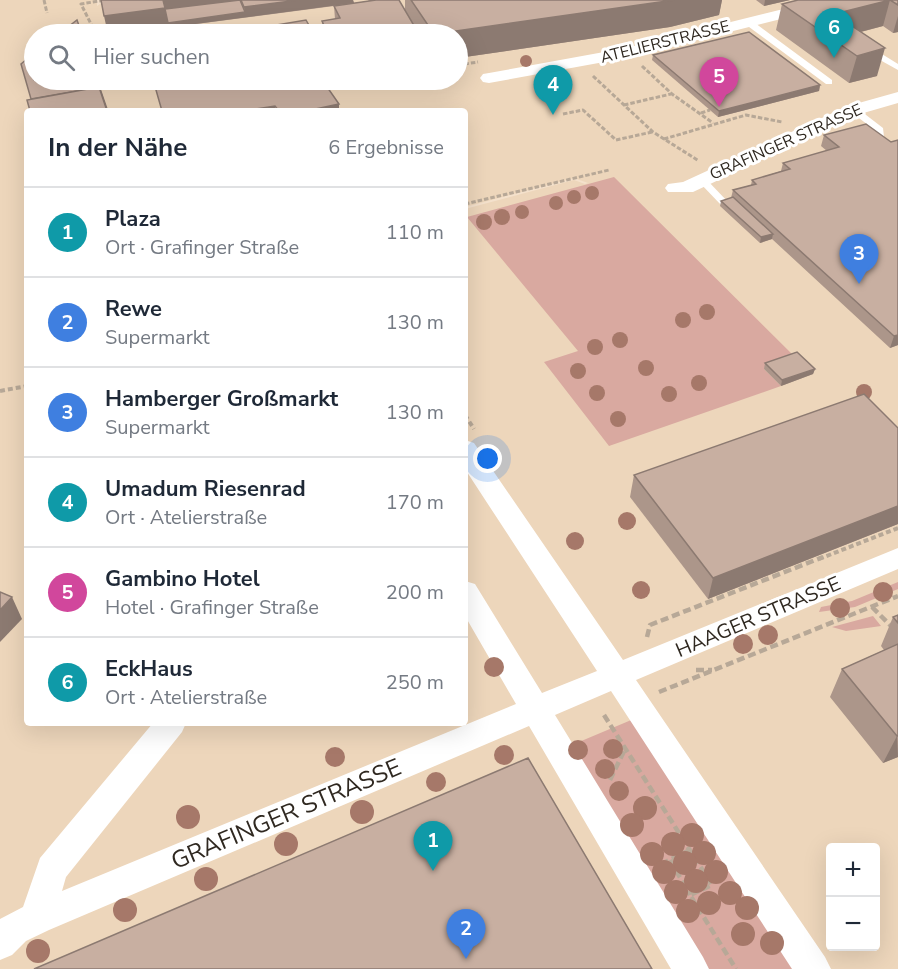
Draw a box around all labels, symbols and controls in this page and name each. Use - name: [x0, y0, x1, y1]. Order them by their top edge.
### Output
- pin: 6: [814, 8, 854, 58]
- street label: ATELIERSTRASSE: [598, 15, 732, 69]
- search box: [24, 24, 468, 90]
- icon: search: [45, 41, 78, 74]
- text: Hier suchen: [93, 42, 210, 72]
- pin: 5: [700, 57, 738, 107]
- pin: 4: [534, 66, 572, 115]
- street label: GRAFINGER STRASSE: [706, 98, 866, 186]
- text: In der Nähe: [48, 130, 187, 165]
- text: 6 Ergebnisse: [328, 134, 444, 161]
- text: Plaza: [105, 204, 161, 234]
- text: 1: [62, 219, 74, 246]
- text: 110 m: [386, 219, 444, 246]
- text: Ort · Grafinger Straße: [105, 234, 299, 261]
- pin: 3: [840, 234, 878, 284]
- text: Rewe: [105, 294, 162, 324]
- text: 2: [62, 309, 74, 336]
- text: 130 m: [386, 309, 444, 336]
- text: Supermarkt: [105, 324, 210, 351]
- text: Hamberger Großmarkt: [105, 384, 338, 414]
- text: 3: [62, 399, 74, 426]
- text: 130 m: [386, 399, 444, 426]
- text: Supermarkt: [105, 414, 210, 441]
- your location: [473, 444, 502, 473]
- text: Umadum Riesenrad: [105, 474, 306, 504]
- text: 4: [62, 489, 74, 516]
- text: 170 m: [386, 489, 444, 516]
- text: Ort · Atelierstraße: [105, 504, 267, 531]
- text: Gambino Hotel: [105, 564, 260, 594]
- street label: HAAGER STRASSE: [671, 570, 845, 664]
- text: 5: [62, 579, 74, 606]
- text: 200 m: [386, 579, 444, 606]
- text: Hotel · Grafinger Straße: [105, 594, 319, 621]
- text: EckHaus: [105, 654, 193, 684]
- text: 6: [62, 669, 74, 696]
- text: 250 m: [386, 669, 444, 696]
- text: Ort · Atelierstraße: [105, 684, 267, 711]
- street label: GRAFINGER STRASSE: [166, 751, 406, 877]
- pin: 1: [414, 822, 452, 871]
- map controls: [826, 843, 880, 951]
- button: +: [826, 843, 880, 897]
- button: −: [826, 897, 880, 951]
- pin: 2: [446, 910, 486, 959]

